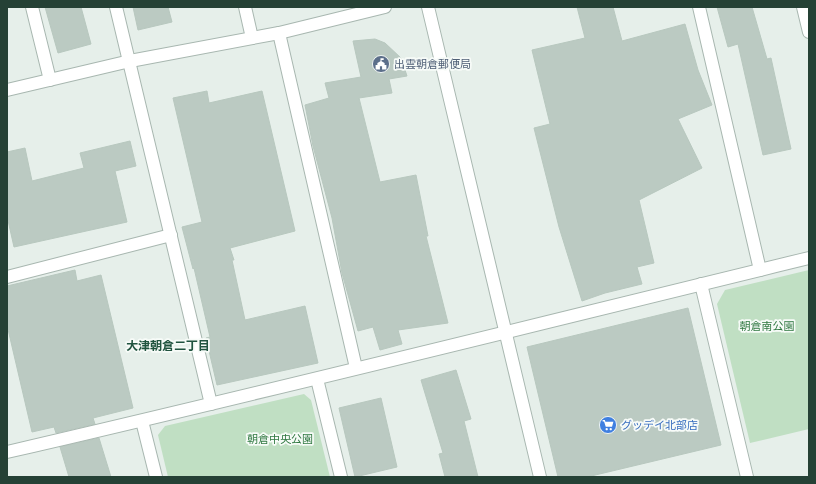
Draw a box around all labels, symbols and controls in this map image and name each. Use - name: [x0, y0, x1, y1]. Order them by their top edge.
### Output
- public building icon: 出雲朝倉郵便局: [371, 54, 391, 74]
- place label: 出雲朝倉郵便局: [394, 58, 471, 71]
- park label: 朝倉南公園: [740, 320, 795, 333]
- district label: 大津朝倉二丁目: [126, 339, 210, 353]
- supermarket icon: グッデイ北部店: [598, 415, 618, 435]
- place label: グッデイ北部店: [621, 419, 698, 432]
- park label: 朝倉中央公園: [247, 433, 313, 446]

